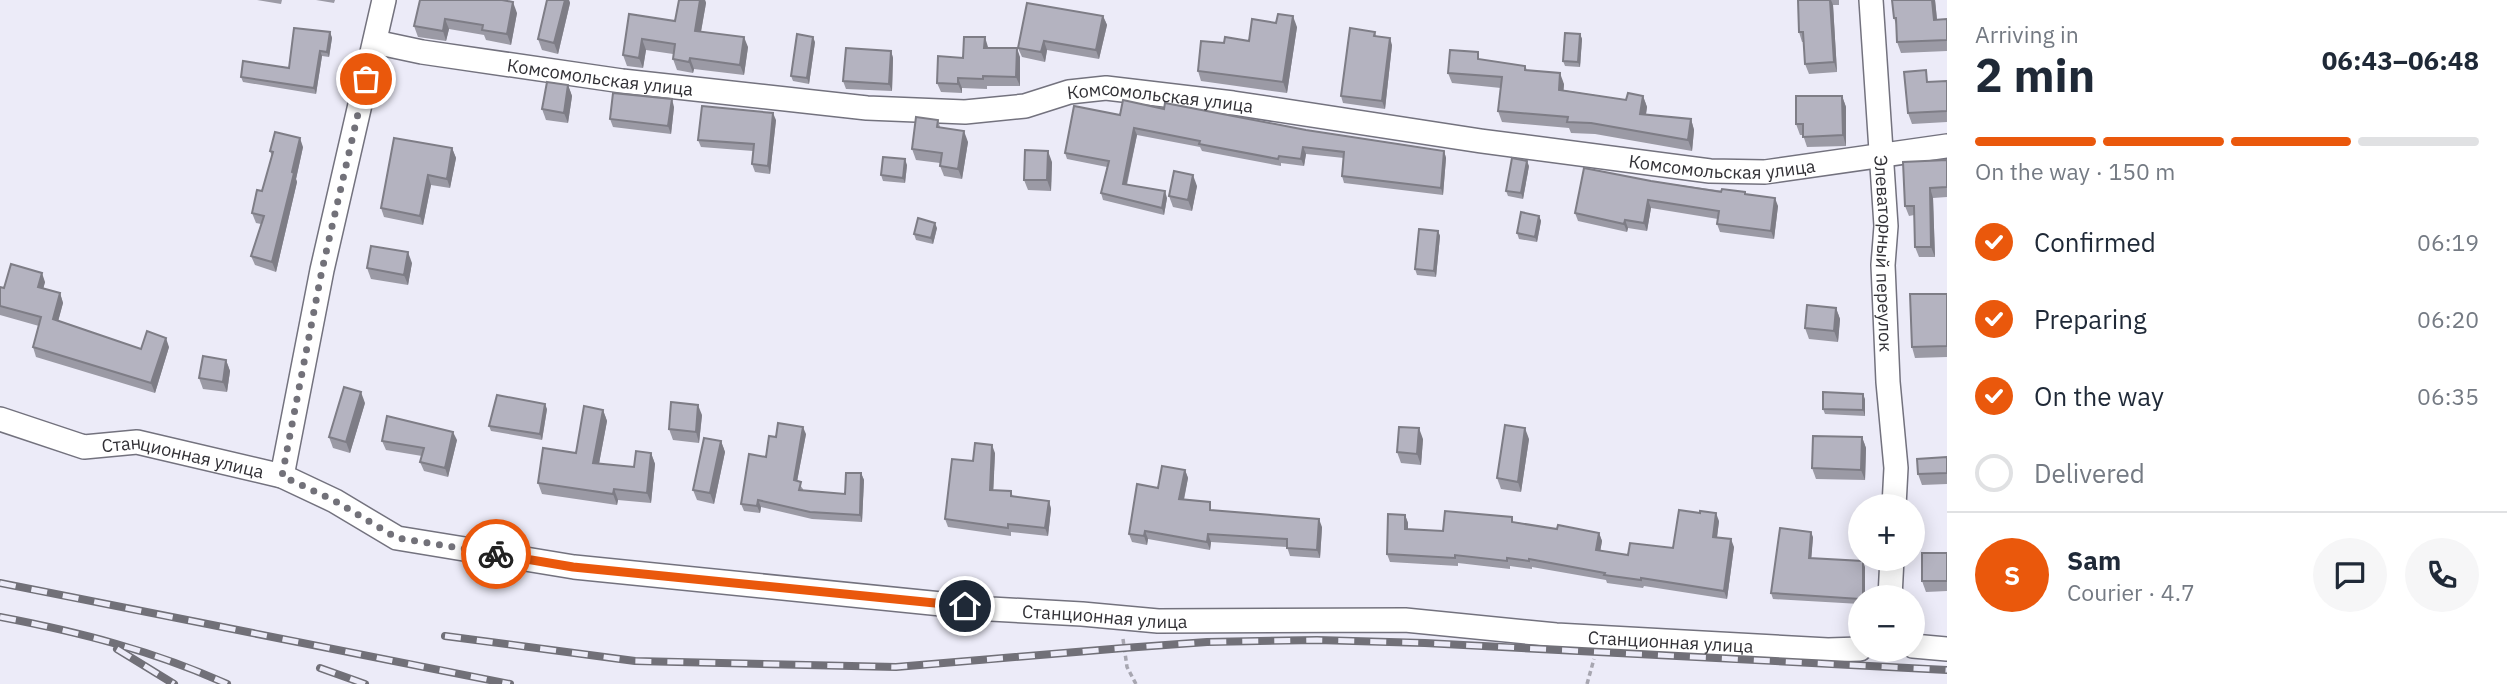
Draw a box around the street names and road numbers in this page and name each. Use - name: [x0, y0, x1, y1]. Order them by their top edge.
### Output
- street label: Комсомольская улица: [506, 53, 695, 100]
- street label: Комсомольская улица: [1066, 76, 1255, 118]
- street label: Комсомольская улица: [1627, 149, 1817, 184]
- street label: Элеваторный переулок: [1870, 154, 1898, 352]
- street label: Станционная улица: [100, 430, 267, 483]
- street label: Станционная улица: [1021, 599, 1188, 633]
- street label: Станционная улица: [1587, 625, 1754, 657]

